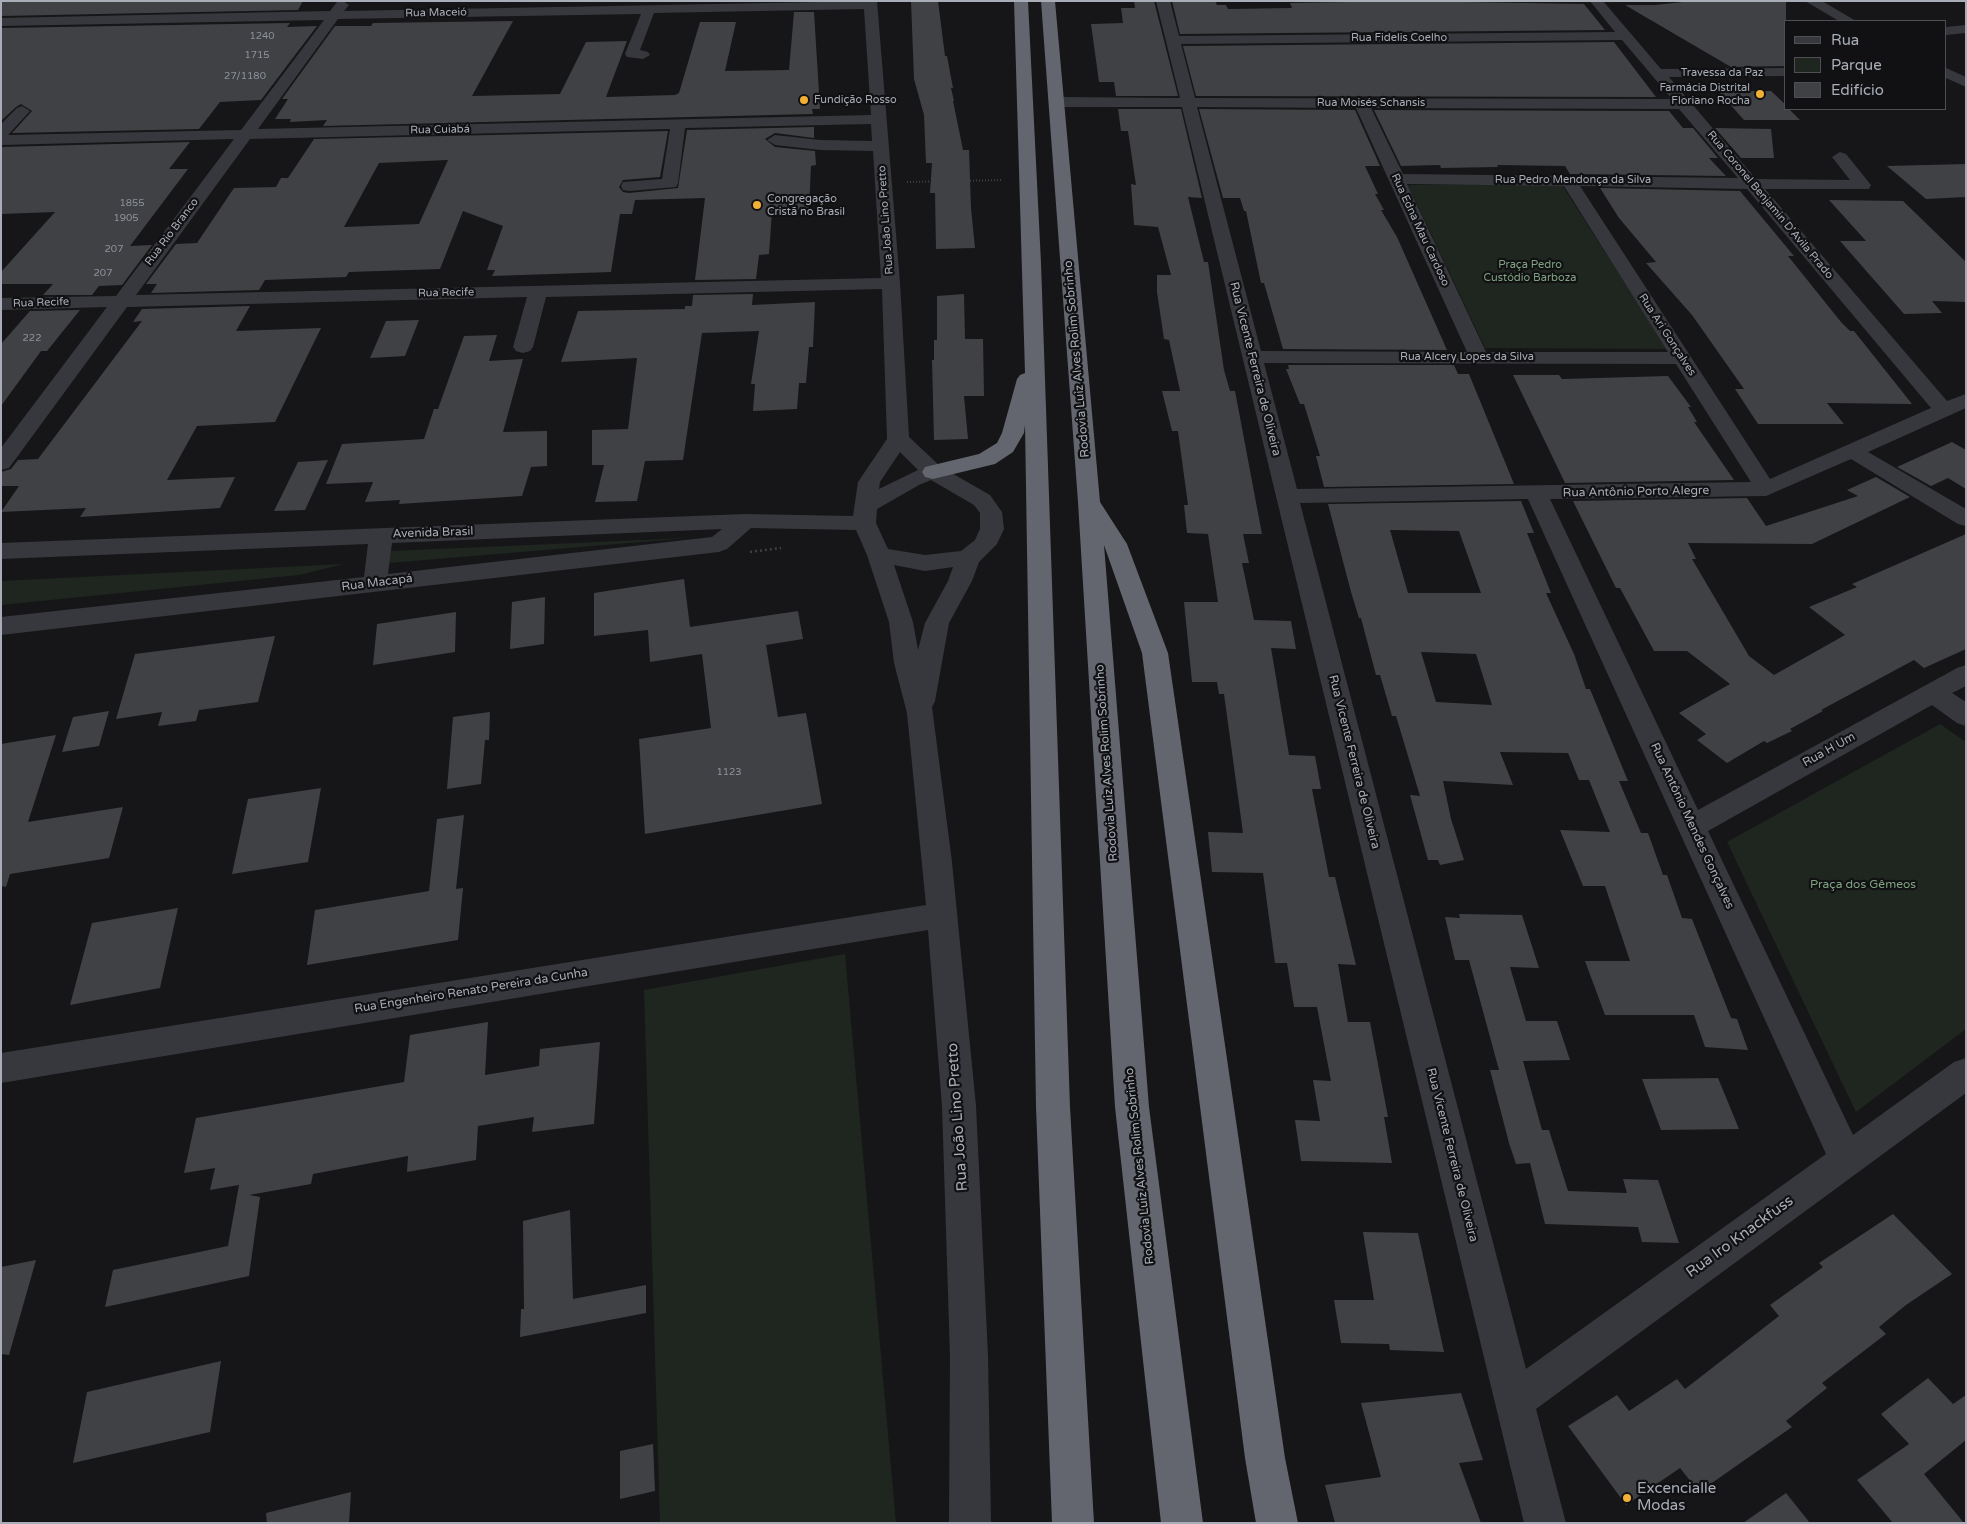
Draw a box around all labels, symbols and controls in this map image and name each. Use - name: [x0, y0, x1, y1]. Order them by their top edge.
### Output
- street label: Rua Maceió: [405, 6, 467, 20]
- legend: [1784, 20, 1947, 110]
- house number: 1240: [249, 30, 275, 42]
- street label: Rua Fidelis Coelho: [1351, 31, 1447, 45]
- text: Rua: [1831, 31, 1859, 49]
- house number: 1715: [244, 49, 270, 61]
- text: Parque: [1831, 56, 1882, 74]
- street label: Travessa da Paz: [1681, 66, 1763, 80]
- house number: 27/1180: [224, 70, 266, 82]
- place label: Farmácia Distrital Floriano Rocha: [1659, 81, 1750, 107]
- text: Edifício: [1831, 81, 1884, 99]
- marker: Farmácia Distrital Floriano Rocha: [1754, 88, 1766, 100]
- place label: Fundição Rosso: [814, 93, 897, 107]
- marker: Fundição Rosso: [798, 94, 810, 106]
- street label: Rua Moisés Schansis: [1317, 96, 1425, 110]
- street label: Rua Cuiabá: [410, 123, 470, 137]
- street label: Rua Coronel Benjamin D'Avila Prado: [1704, 128, 1836, 282]
- street label: Rua João Lino Pretto: [876, 165, 896, 275]
- street label: Rua Edna Mau Cardoso: [1388, 172, 1452, 288]
- street label: Rua Pedro Mendonça da Silva: [1495, 173, 1651, 187]
- place label: Congregação Cristã no Brasil: [767, 192, 845, 218]
- street label: Rua Rio Branco: [142, 196, 202, 268]
- house number: 1855: [119, 197, 145, 209]
- marker: Congregação Cristã no Brasil: [751, 199, 763, 211]
- house number: 1905: [113, 212, 139, 224]
- house number: 207: [105, 243, 123, 255]
- park label: Praça Pedro Custódio Barboza: [1484, 258, 1576, 284]
- street label: Rodovia Luiz Alves Rolim Sobrinho: [1061, 260, 1093, 458]
- house number: 207: [94, 267, 112, 279]
- street label: Rua Vicente Ferreira de Oliveira: [1226, 280, 1284, 458]
- street label: Rua Recife: [418, 286, 474, 300]
- street label: Rua Ari Gonçalves: [1636, 291, 1698, 379]
- street label: Rua Recife: [13, 295, 69, 311]
- house number: 222: [23, 332, 41, 344]
- street label: Rua Alcery Lopes da Silva: [1400, 350, 1534, 364]
- street label: Rua Antônio Porto Alegre: [1563, 484, 1709, 500]
- street label: Avenida Brasil: [392, 524, 474, 542]
- street label: Rua Macapá: [341, 571, 413, 595]
- street label: Rodovia Luiz Alves Rolim Sobrinho: [1093, 664, 1121, 862]
- street label: Rua Vicente Ferreira de Oliveira: [1325, 673, 1383, 851]
- street label: Rua H Um: [1800, 730, 1858, 770]
- street label: Rua Antônio Mendes Gonçalves: [1647, 741, 1737, 911]
- house number: 1123: [716, 766, 742, 778]
- park label: Praça dos Gêmeos: [1810, 878, 1916, 892]
- street label: Rua Engenheiro Renato Pereira da Cunha: [353, 965, 589, 1017]
- street label: Rua João Lino Pretto: [944, 1042, 972, 1192]
- street label: Rua Vicente Ferreira de Oliveira: [1423, 1066, 1481, 1244]
- street label: Rodovia Luiz Alves Rolim Sobrinho: [1123, 1067, 1157, 1265]
- street label: Rua Iro Knackfuss: [1683, 1192, 1797, 1282]
- place label: Excencialle Modas: [1637, 1480, 1716, 1515]
- marker: Excencialle Modas: [1621, 1492, 1633, 1504]

